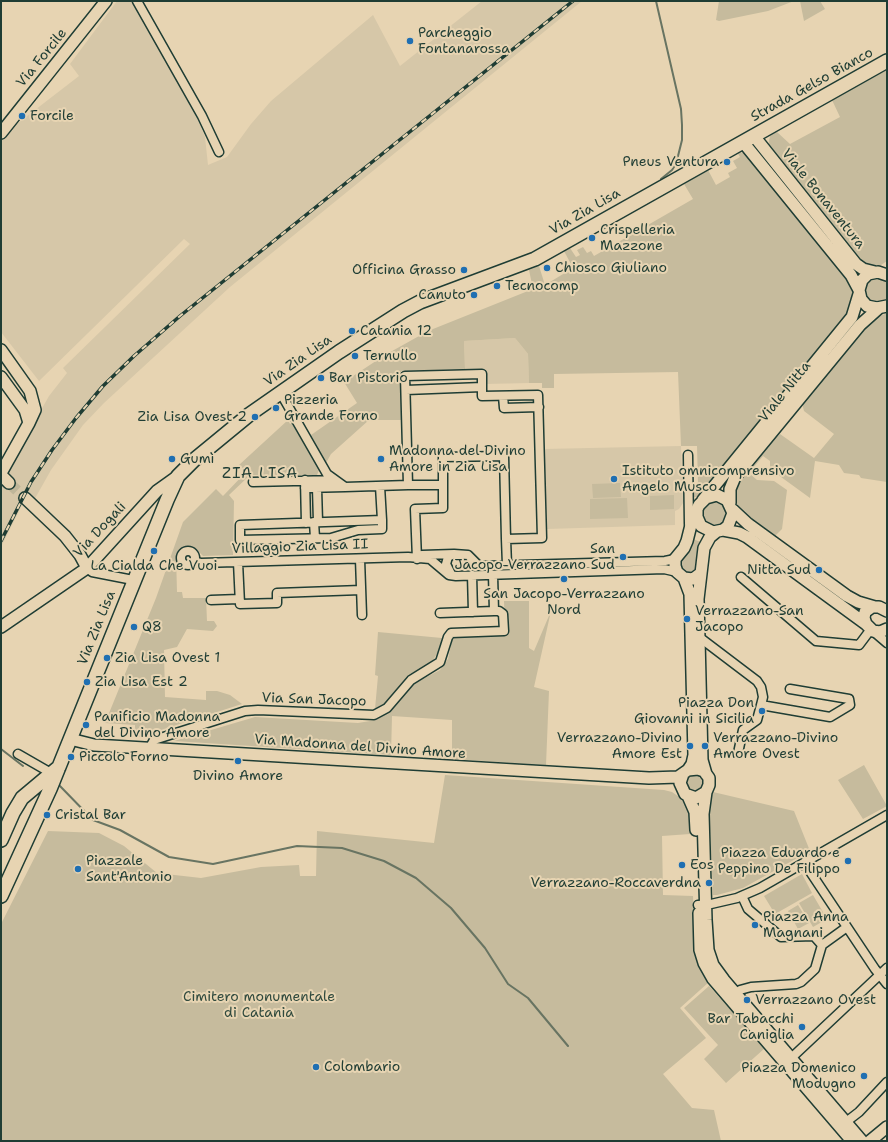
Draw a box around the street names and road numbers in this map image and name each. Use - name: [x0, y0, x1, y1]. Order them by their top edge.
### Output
- street label: Via Forcile: [13, 25, 71, 91]
- street label: Strada Gelso Bianco: [748, 44, 876, 126]
- street label: Viale Bonaventura: [778, 146, 868, 252]
- street label: Via Zia Lisa: [547, 185, 623, 239]
- street label: Via Zia Lisa: [261, 332, 335, 390]
- street label: Viale Nitta: [755, 358, 815, 426]
- street label: Via Dogali: [70, 499, 130, 561]
- street label: Villaggio Zia Lisa II: [231, 536, 369, 558]
- street label: Via Zia Lisa: [74, 588, 120, 668]
- street label: Via San Jacopo: [261, 690, 367, 710]
- street label: Via Madonna del Divino Amore: [254, 731, 466, 763]

